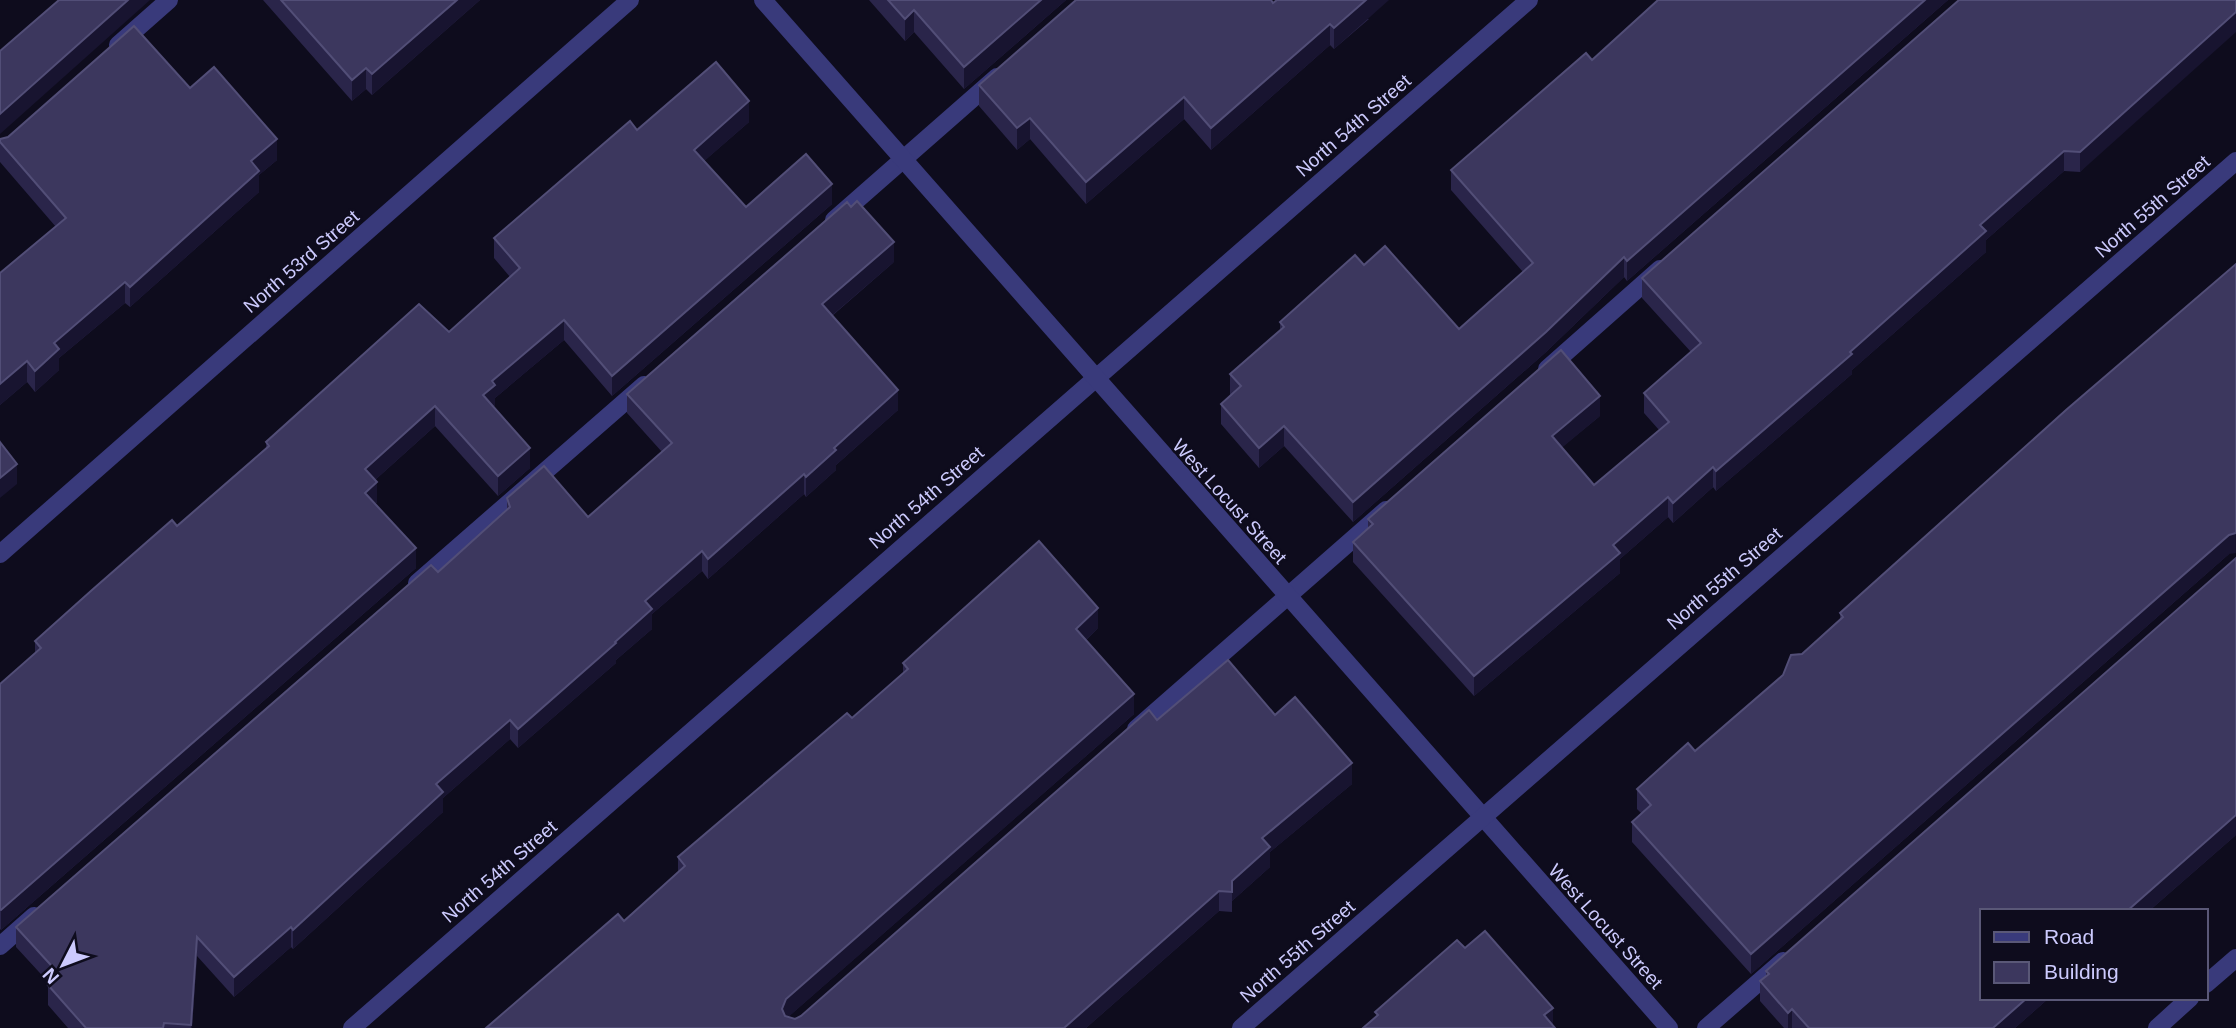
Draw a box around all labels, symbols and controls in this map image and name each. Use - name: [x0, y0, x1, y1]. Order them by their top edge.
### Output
- street label: North 54th Street: [1292, 70, 1415, 181]
- street label: North 55th Street: [2091, 151, 2214, 262]
- street label: North 53rd Street: [239, 205, 364, 317]
- street label: West Locust Street: [1168, 435, 1291, 568]
- street label: North 54th Street: [865, 442, 988, 553]
- street label: North 55th Street: [1663, 523, 1786, 634]
- street label: North 54th Street: [438, 816, 561, 927]
- street label: West Locust Street: [1544, 860, 1667, 993]
- street label: North 55th Street: [1236, 896, 1359, 1007]
- legend: [1980, 909, 2208, 1000]
- text: Road: [2044, 925, 2094, 948]
- north arrow: [28, 930, 98, 1000]
- text: Building: [2044, 960, 2119, 983]
- text: N: [38, 964, 63, 988]

